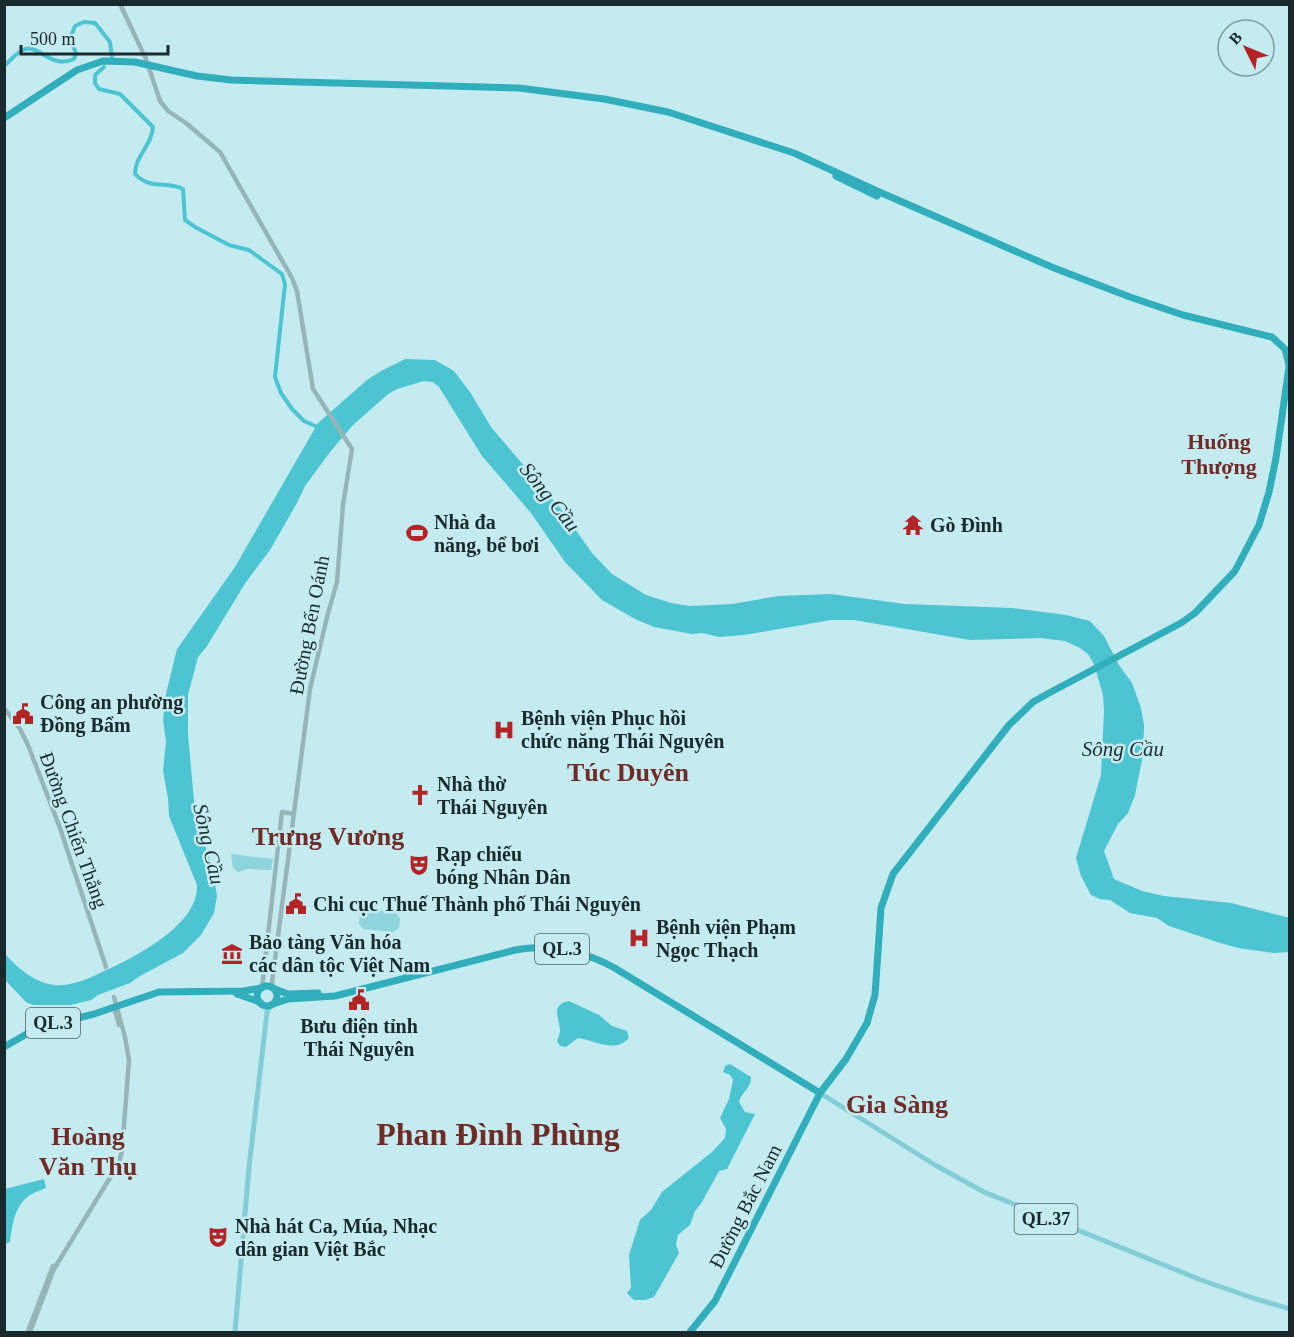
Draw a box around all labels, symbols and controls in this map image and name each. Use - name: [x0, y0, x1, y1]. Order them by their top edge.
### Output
- scale bar: [21, 18, 168, 56]
- north arrow: [1216, 18, 1276, 78]
- text: B: [1226, 28, 1245, 48]
- text: 500 m: [30, 29, 76, 49]
- district label: Huống Thượng: [1181, 429, 1257, 479]
- water label: Sông Cầu: [515, 457, 585, 537]
- place label: Nhà đa năng, bể bơi: [434, 511, 539, 557]
- temple icon: Gò Đình: [901, 513, 925, 537]
- place label: Gò Đình: [930, 514, 1003, 536]
- sports icon: Nhà đa năng, bể bơi: [405, 521, 429, 545]
- street label: Đường Bến Oánh: [285, 553, 334, 697]
- place label: Công an phường Đồng Bẩm: [40, 691, 183, 737]
- public building icon: Công an phường Đồng Bẩm: [11, 702, 35, 726]
- place label: Bệnh viện Phục hồi chức năng Thái Nguyên: [521, 707, 724, 753]
- hospital icon: Bệnh viện Phục hồi chức năng Thái Nguyên: [492, 718, 516, 742]
- water label: Sông Cầu: [1082, 737, 1164, 761]
- street label: Đường Chiến Thắng: [35, 749, 112, 911]
- district label: Túc Duyên: [567, 758, 690, 787]
- place label: Nhà thờ Thái Nguyên: [437, 773, 548, 819]
- church icon: Nhà thờ Thái Nguyên: [408, 783, 432, 807]
- water label: Sông Cầu: [188, 801, 230, 887]
- district label: Trưng Vương: [252, 822, 404, 851]
- place label: Rạp chiếu bóng Nhân Dân: [436, 843, 571, 889]
- theatre icon: Rạp chiếu bóng Nhân Dân: [407, 853, 431, 877]
- public building icon: Chi cục Thuế Thành phố Thái Nguyên: [284, 892, 308, 916]
- place label: Chi cục Thuế Thành phố Thái Nguyên: [313, 893, 641, 916]
- place label: Bệnh viện Phạm Ngọc Thạch: [656, 916, 796, 962]
- hospital icon: Bệnh viện Phạm Ngọc Thạch: [627, 926, 651, 950]
- place label: Bảo tàng Văn hóa các dân tộc Việt Nam: [249, 931, 430, 977]
- road number: QL.3: [535, 934, 589, 964]
- museum icon: Bảo tàng Văn hóa các dân tộc Việt Nam: [220, 942, 244, 966]
- public building icon: Bưu điện tỉnh Thái Nguyên: [347, 988, 371, 1012]
- road number: QL.3: [26, 1008, 80, 1038]
- place label: Bưu điện tỉnh Thái Nguyên: [300, 1015, 418, 1061]
- district label: Gia Sàng: [846, 1090, 948, 1119]
- district label: Phan Đình Phùng: [376, 1116, 620, 1152]
- district label: Hoàng Văn Thụ: [39, 1122, 137, 1181]
- street label: Đường Bắc Nam: [704, 1140, 787, 1272]
- road number: QL.37: [1014, 1204, 1078, 1234]
- place label: Nhà hát Ca, Múa, Nhạc dân gian Việt Bắc: [235, 1215, 437, 1261]
- theatre icon: Nhà hát Ca, Múa, Nhạc dân gian Việt Bắc: [206, 1225, 230, 1249]

